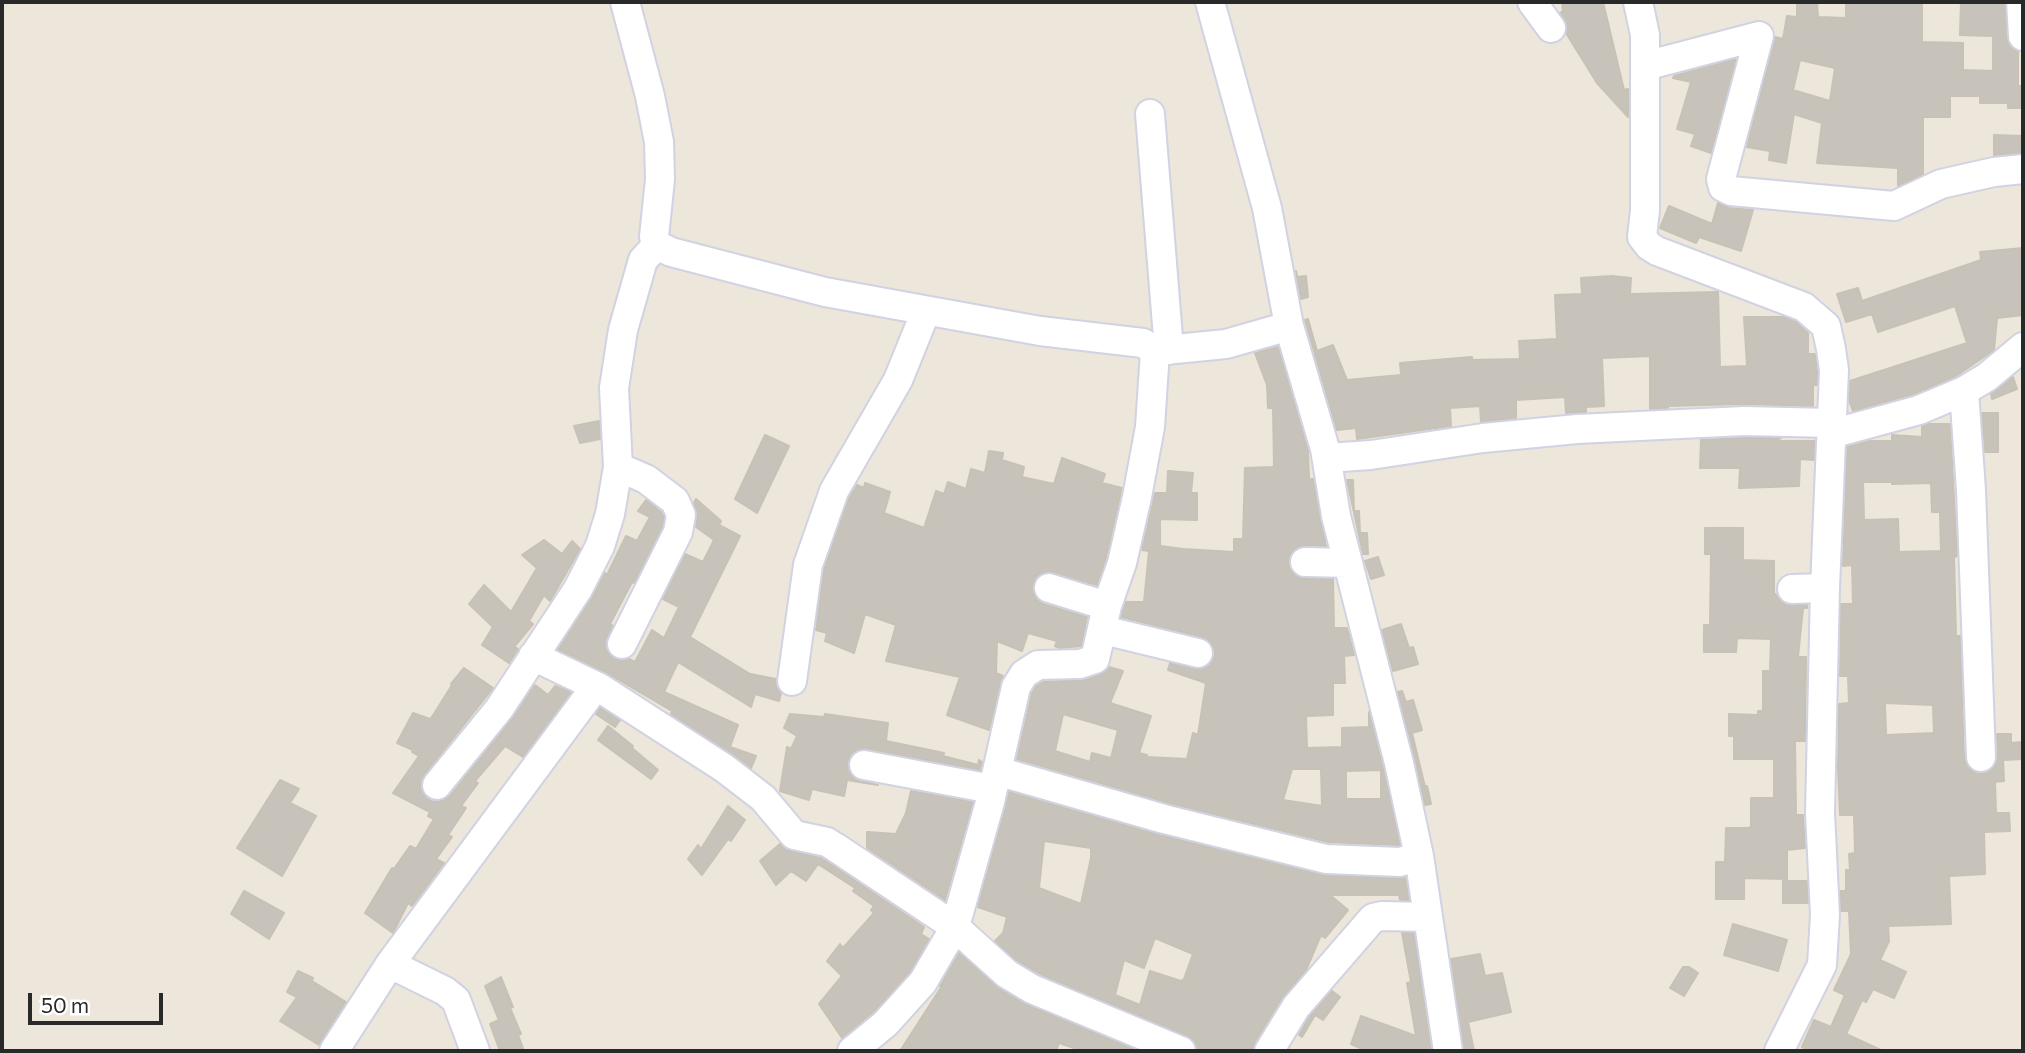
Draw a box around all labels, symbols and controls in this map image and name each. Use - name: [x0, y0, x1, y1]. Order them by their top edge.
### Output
- scale bar: [32, 979, 166, 1023]
- text: 50 m: [41, 992, 89, 1017]

